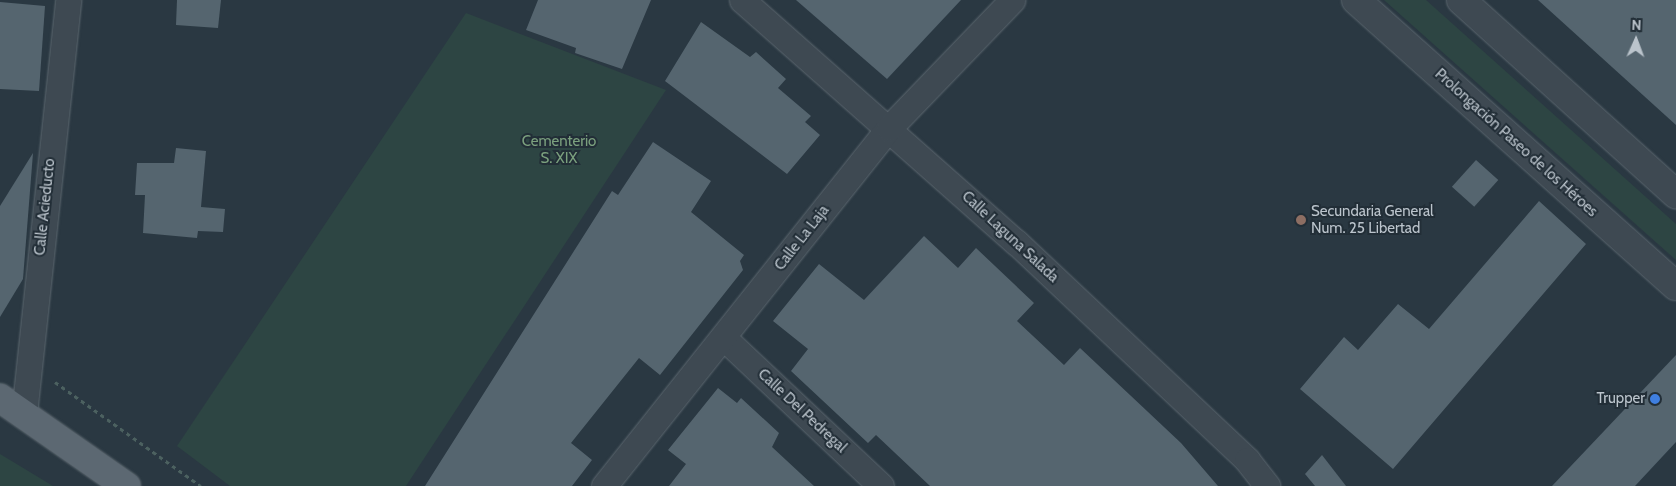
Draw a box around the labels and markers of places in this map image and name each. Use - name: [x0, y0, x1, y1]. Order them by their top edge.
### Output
- place label: Secundaria General Num. 25 Libertad: [1311, 202, 1434, 237]
- marker: Secundaria General Num. 25 Libertad: [1295, 214, 1307, 226]
- place label: Trupper: [1597, 390, 1645, 408]
- marker: Trupper: [1649, 393, 1661, 405]

